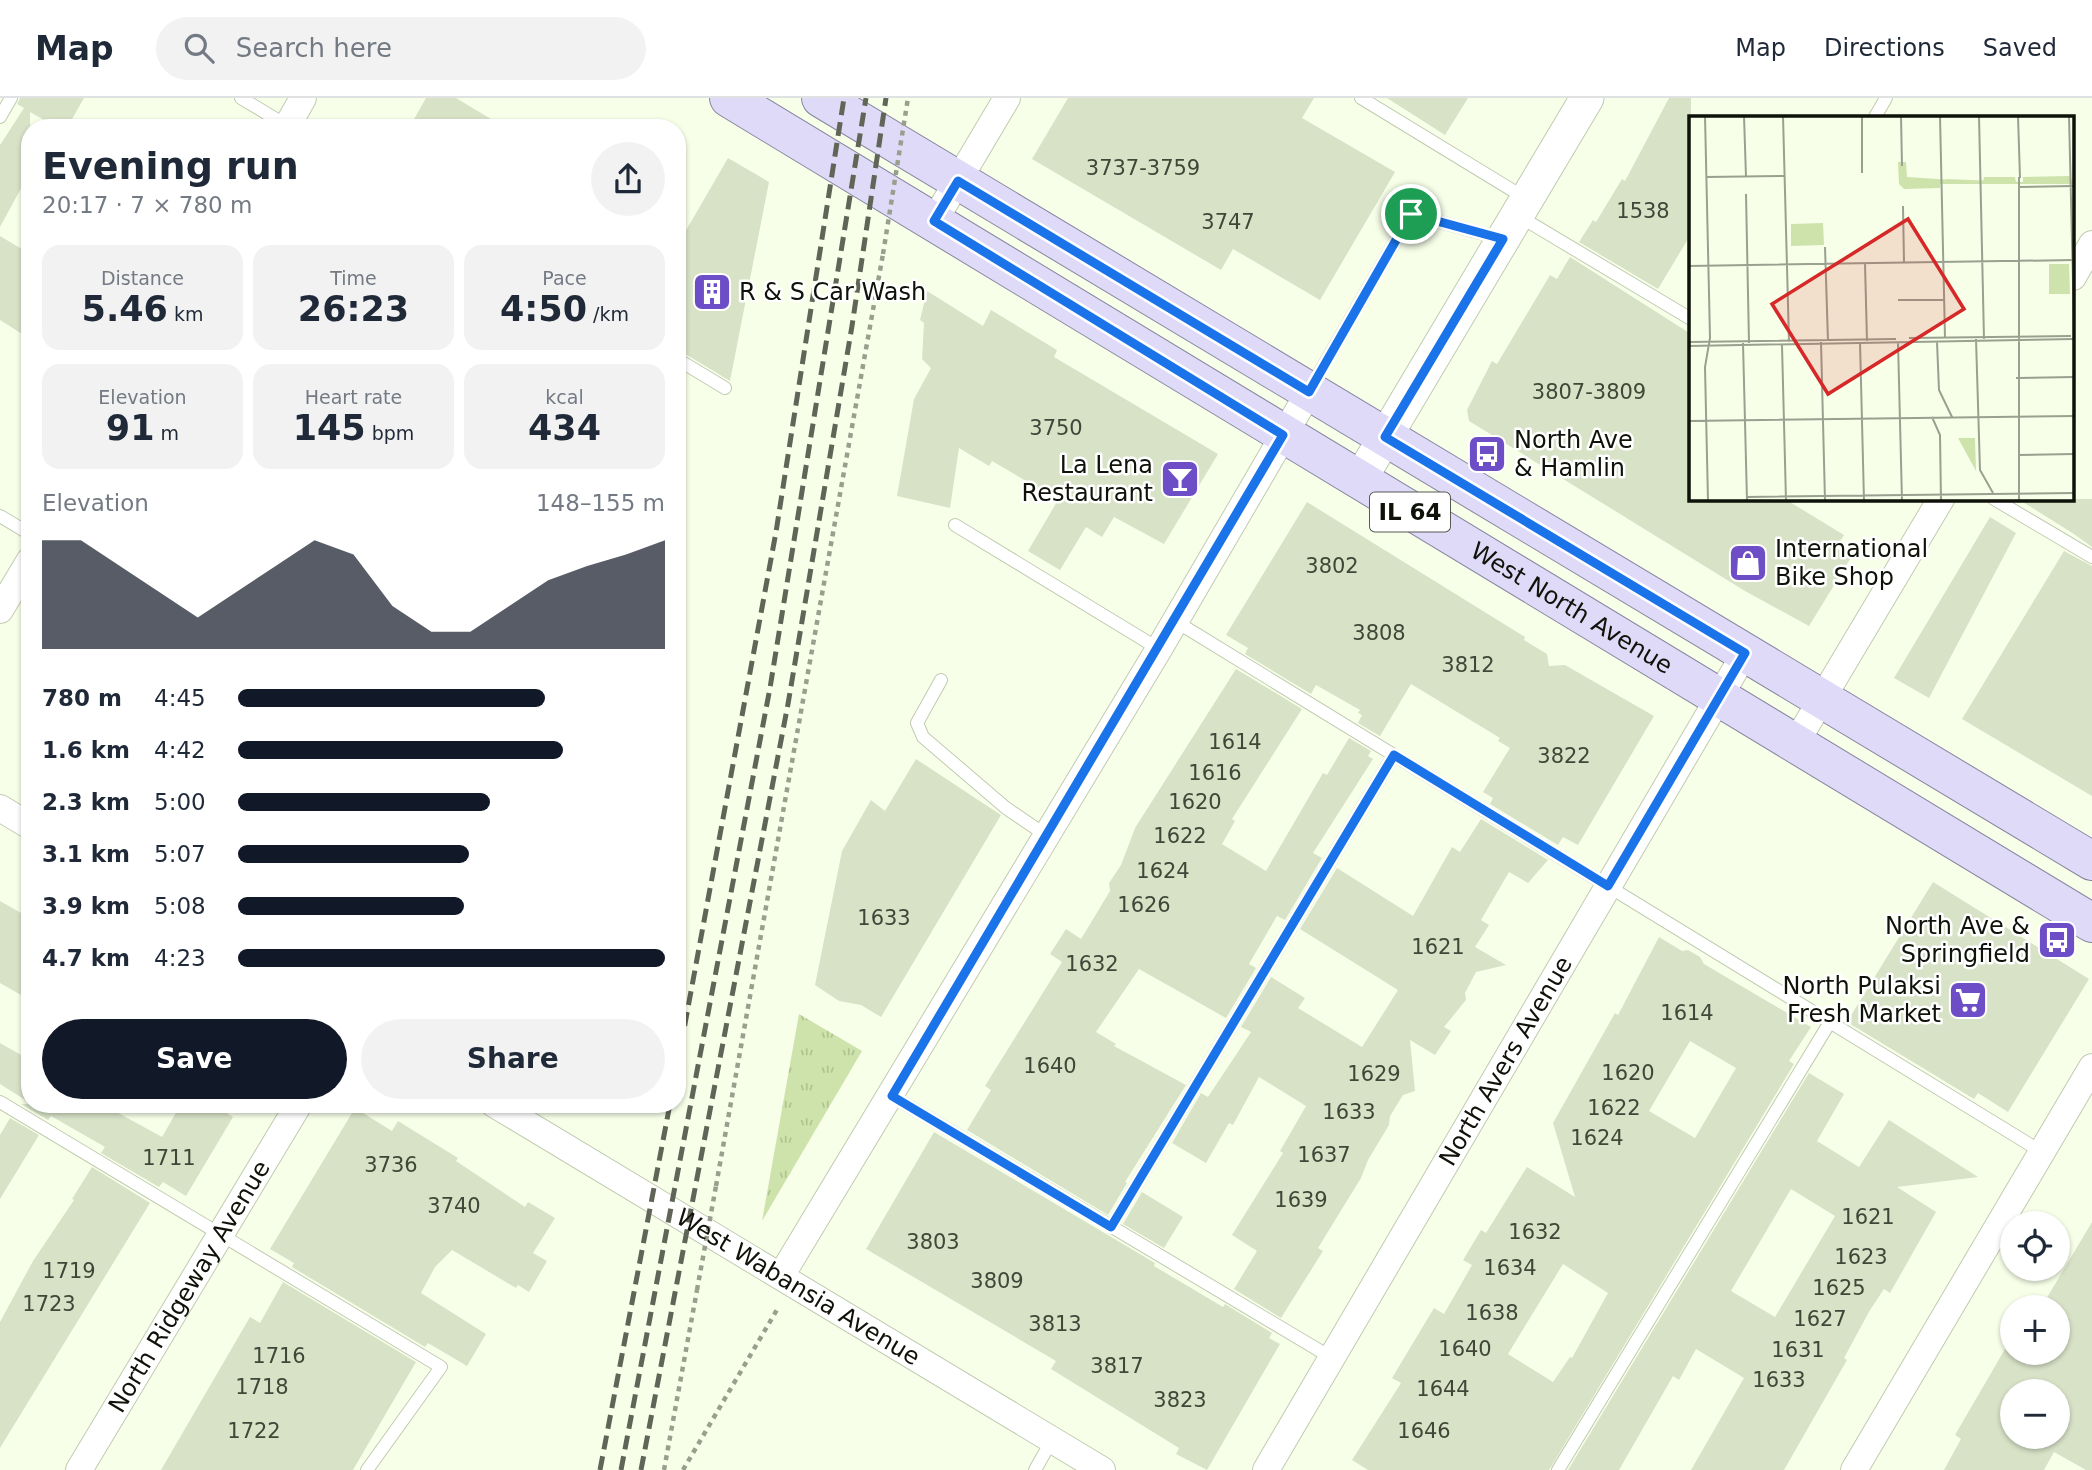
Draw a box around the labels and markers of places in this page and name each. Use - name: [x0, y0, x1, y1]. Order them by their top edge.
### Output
- pin: [1381, 184, 1441, 244]
- building icon: R & S Car Wash: [691, 271, 733, 313]
- place label: R & S Car Wash: [739, 278, 926, 306]
- place label: North Ave & Hamlin: [1514, 426, 1633, 482]
- bus stop icon: North Ave & Hamlin: [1466, 433, 1508, 475]
- place label: La Lena Restaurant: [1022, 451, 1153, 507]
- bar icon: La Lena Restaurant: [1159, 458, 1201, 500]
- place label: International Bike Shop: [1775, 535, 1928, 591]
- shop icon: International Bike Shop: [1727, 542, 1769, 584]
- place label: North Ave & Springfield: [1885, 912, 2030, 968]
- bus stop icon: North Ave & Springfield: [2036, 919, 2078, 961]
- place label: North Pulaksi Fresh Market: [1783, 972, 1941, 1028]
- supermarket icon: North Pulaksi Fresh Market: [1947, 979, 1989, 1021]

